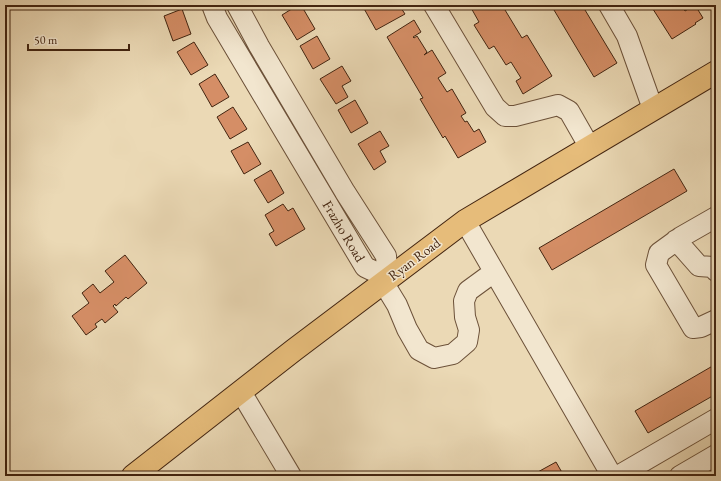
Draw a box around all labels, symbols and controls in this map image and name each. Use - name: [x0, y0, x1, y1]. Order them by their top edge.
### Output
- scale bar: [28, 26, 129, 52]
- text: 50 m: [34, 32, 58, 48]
- street label: Frazho Road: [319, 197, 370, 266]
- street label: Ryan Road: [384, 233, 444, 285]

